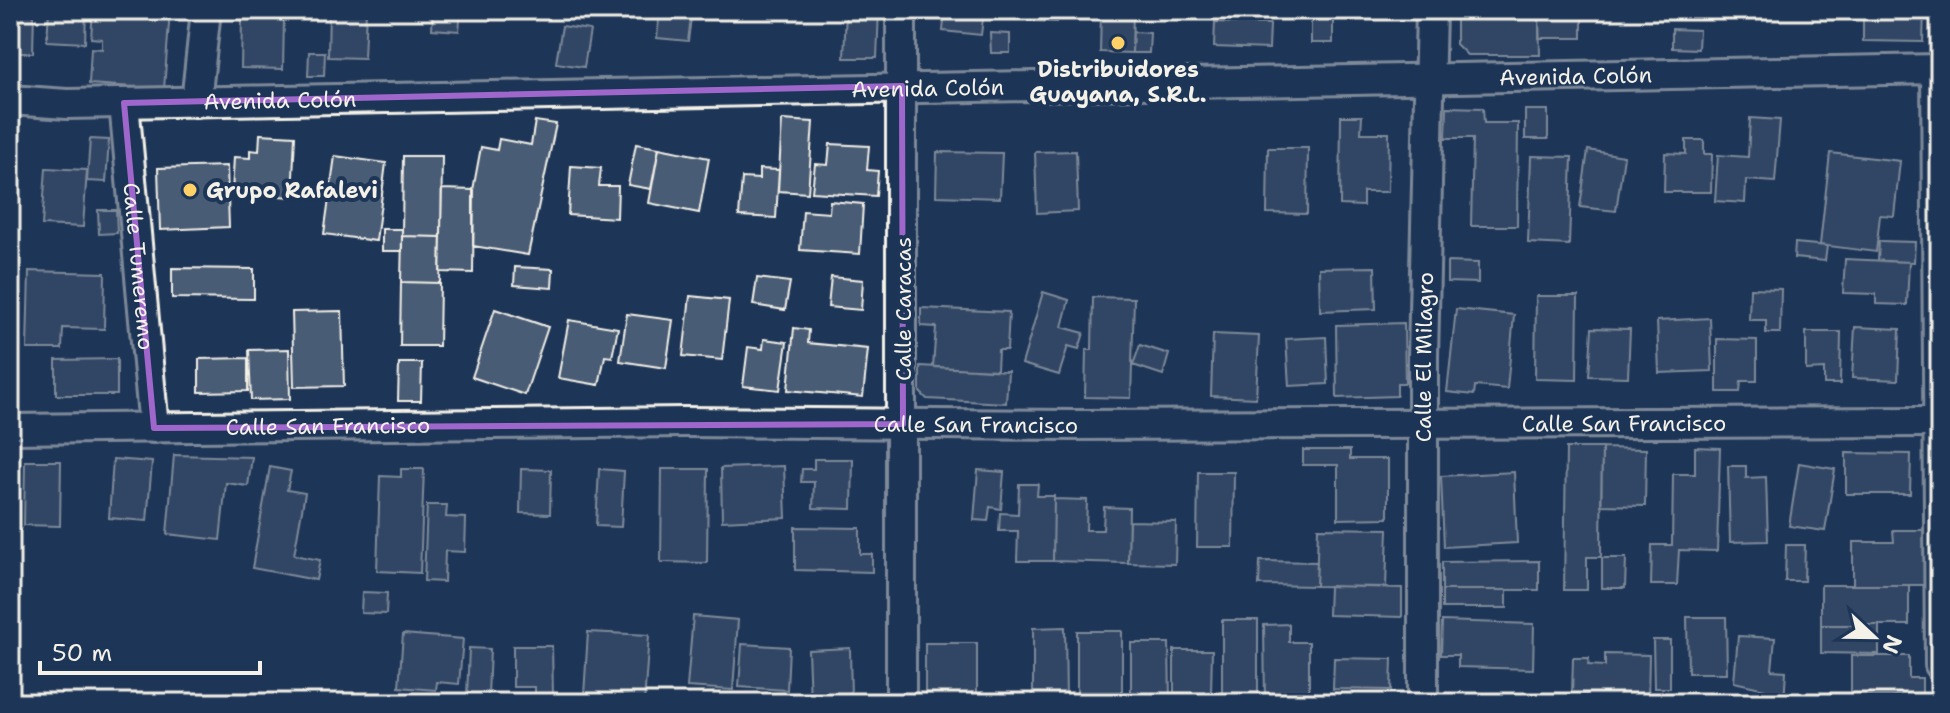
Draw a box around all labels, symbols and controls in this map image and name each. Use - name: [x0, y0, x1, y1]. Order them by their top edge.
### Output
- marker: Distribuidores Guayana, S.R.L.: [1109, 34, 1127, 52]
- place label: Distribuidores Guayana, S.R.L.: [1029, 55, 1207, 109]
- street label: Avenida Colón: [1499, 60, 1652, 92]
- street label: Avenida Colón: [851, 72, 1004, 104]
- street label: Avenida Colón: [203, 85, 357, 116]
- place label: Grupo Rafalevi: [206, 176, 378, 205]
- street label: Calle Tumeremo: [116, 181, 161, 351]
- marker: Grupo Rafalevi: [181, 181, 199, 199]
- street label: Calle Caracas: [889, 237, 918, 381]
- street label: Calle El Milagro: [1409, 272, 1440, 442]
- street label: Calle San Francisco: [874, 409, 1078, 440]
- street label: Calle San Francisco: [1522, 409, 1726, 438]
- street label: Calle San Francisco: [226, 411, 430, 442]
- north arrow: [1834, 597, 1914, 677]
- scale bar: [40, 625, 260, 675]
- text: N: [1875, 631, 1909, 658]
- text: 50 m: [52, 637, 112, 669]

